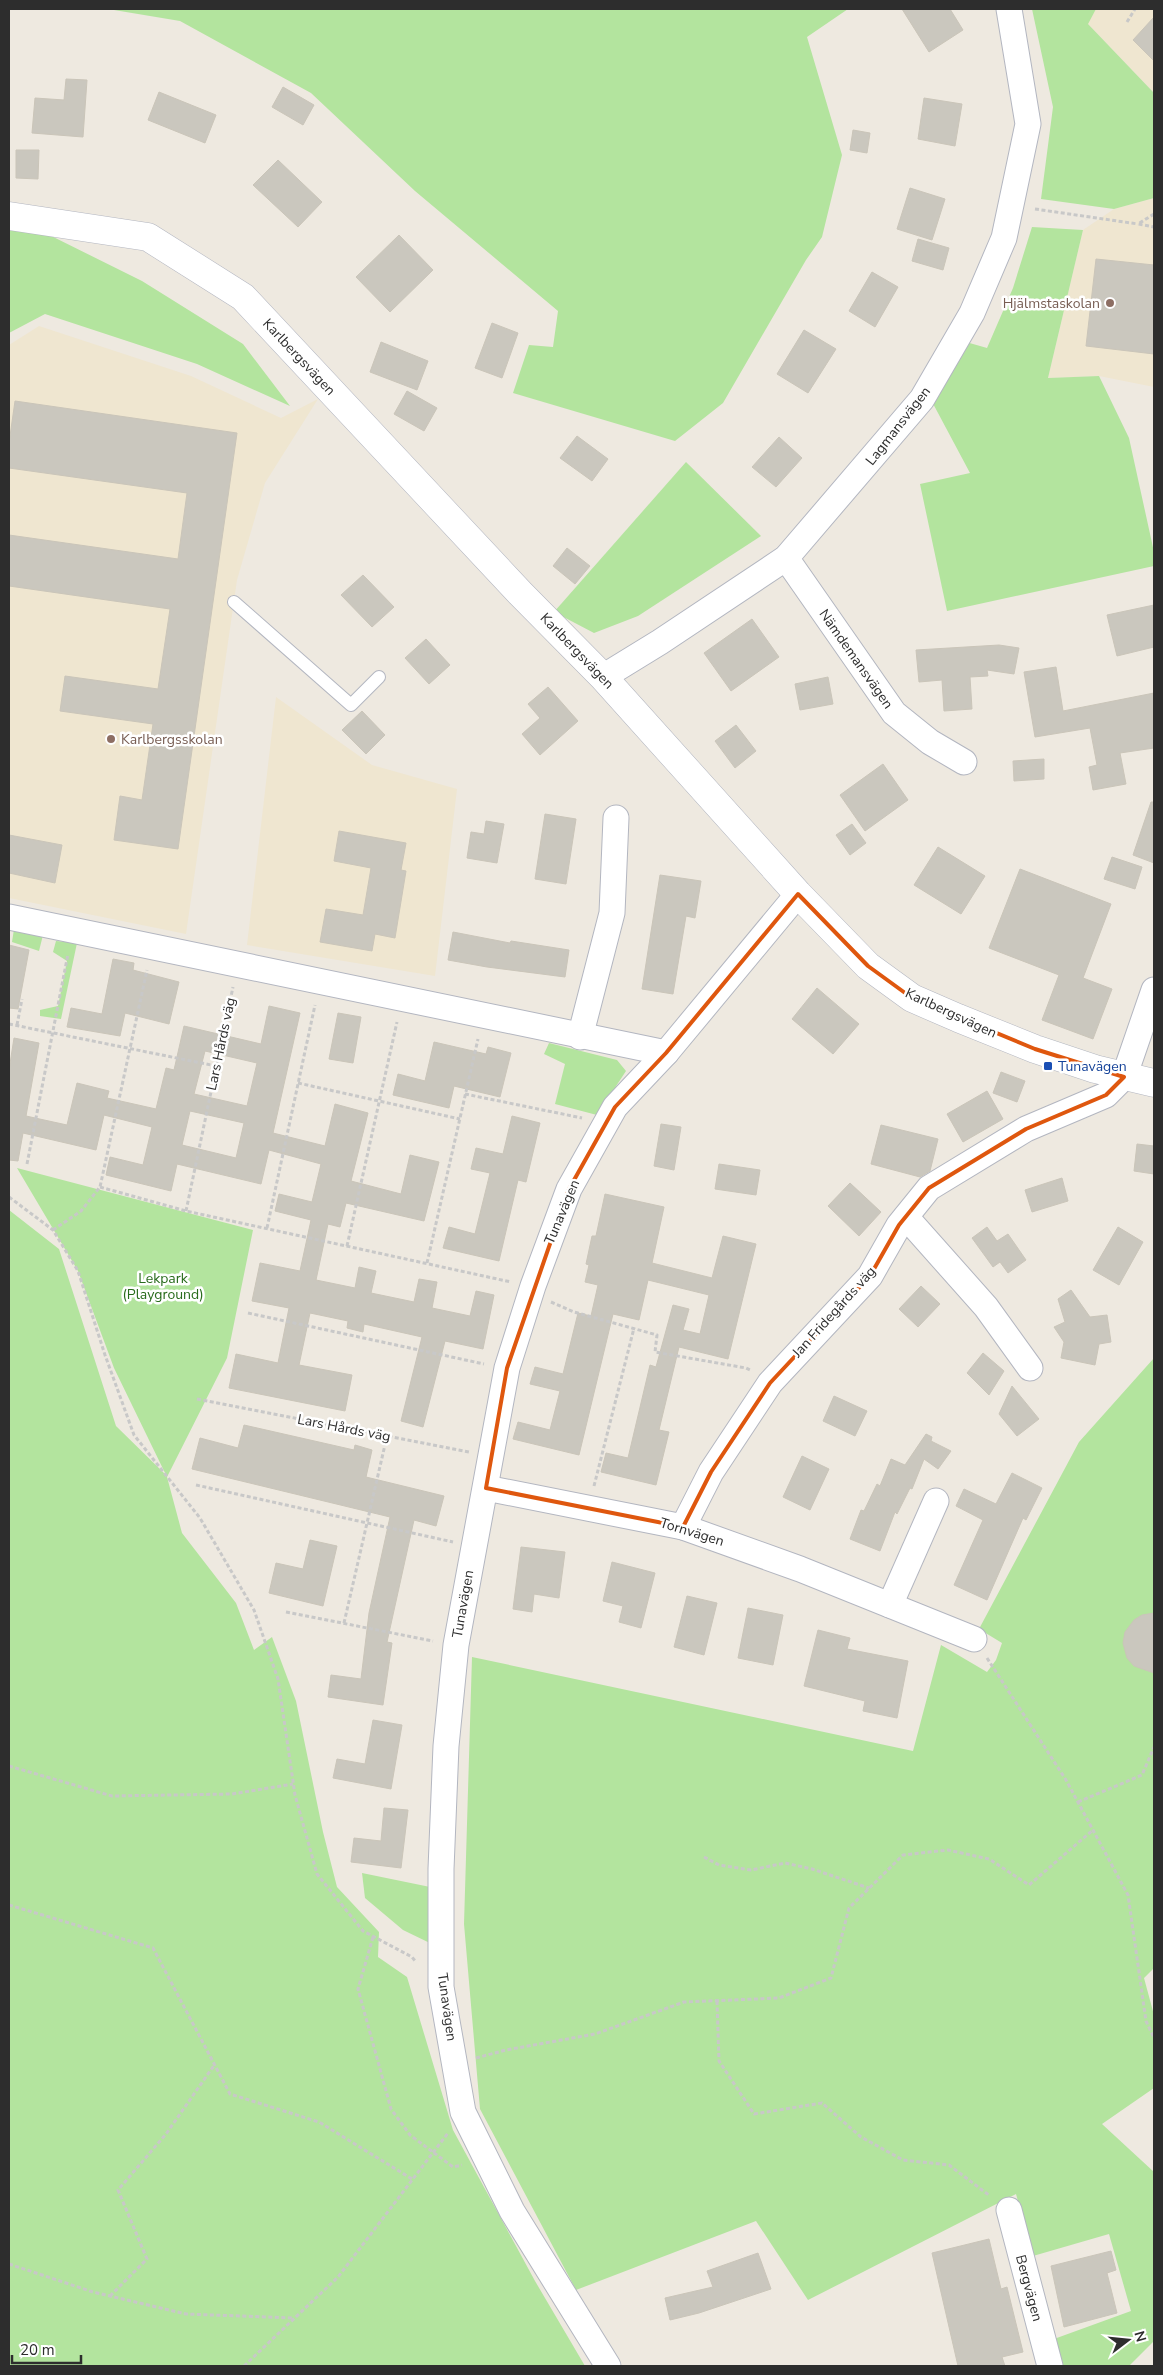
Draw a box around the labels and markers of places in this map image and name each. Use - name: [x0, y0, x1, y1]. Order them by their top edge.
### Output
- place label: Hjälmstaskolan: [1003, 294, 1100, 313]
- marker: Hjälmstaskolan: [1104, 297, 1116, 309]
- place label: Karlbergsskolan: [121, 730, 223, 749]
- marker: Karlbergsskolan: [105, 733, 117, 745]
- place label: Tunavägen: [1058, 1057, 1127, 1076]
- marker: Tunavägen: [1042, 1060, 1054, 1072]

